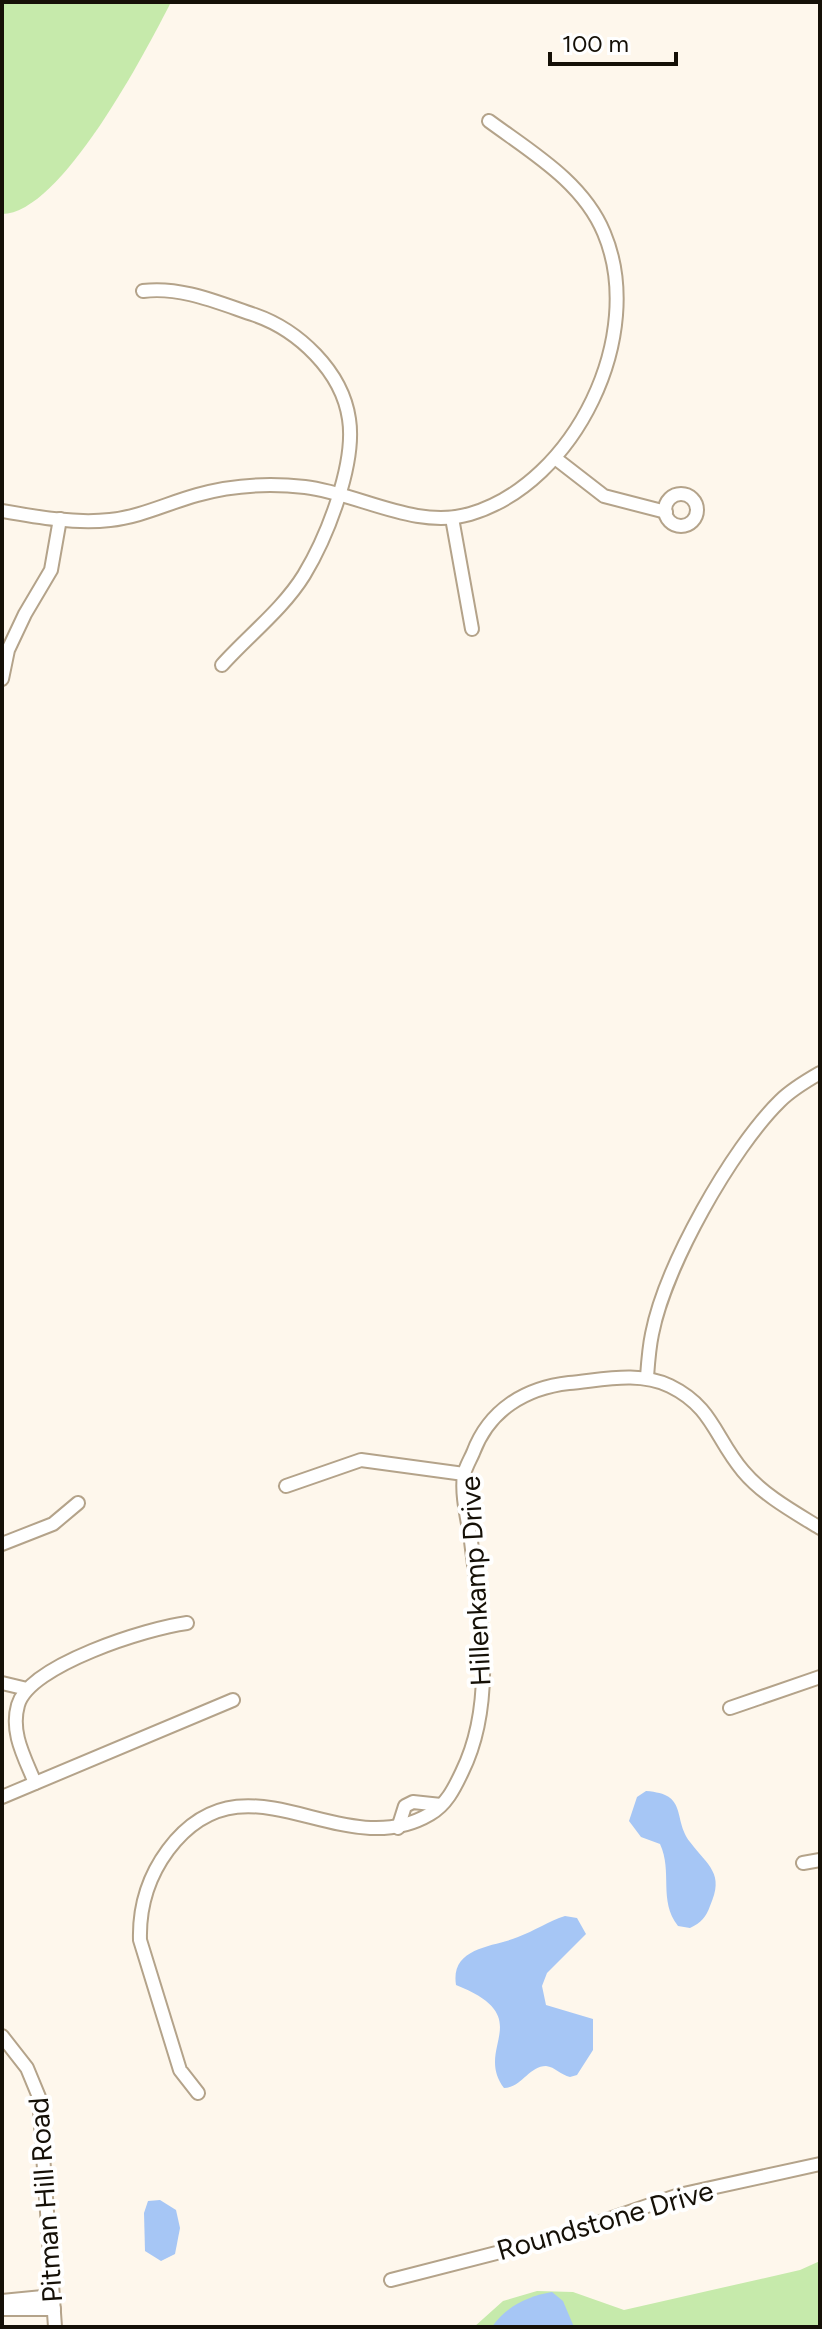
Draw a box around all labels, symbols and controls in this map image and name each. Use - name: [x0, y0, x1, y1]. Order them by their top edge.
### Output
- scale bar: [550, 16, 676, 66]
- text: 100 m: [562, 29, 629, 58]
- street label: Hillenkamp Drive: [453, 1475, 497, 1687]
- street label: Pitman Hill Road: [21, 2096, 69, 2304]
- street label: Roundstone Drive: [493, 2173, 717, 2267]

